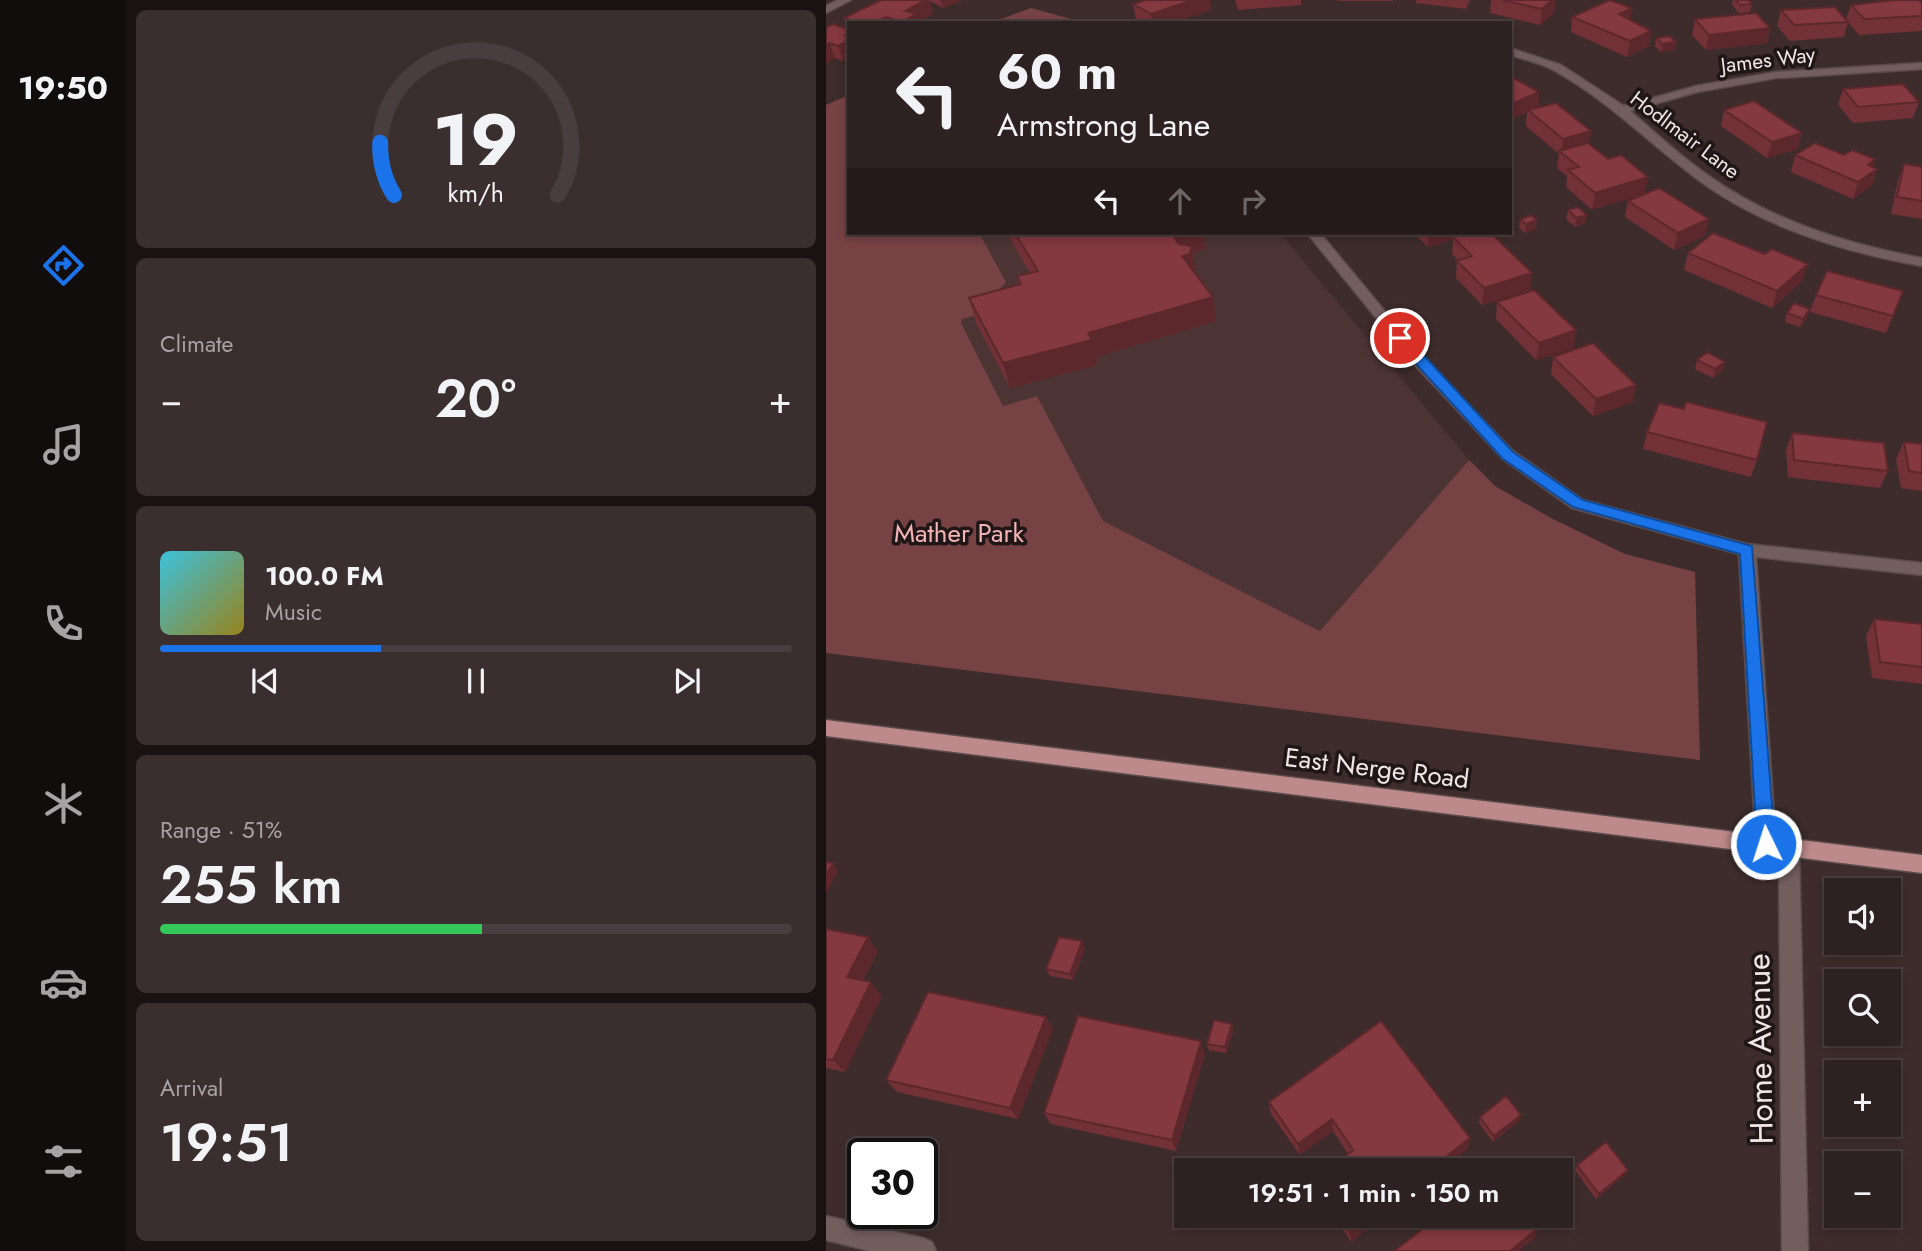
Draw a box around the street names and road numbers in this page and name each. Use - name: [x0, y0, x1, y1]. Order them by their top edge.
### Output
- street label: James Way: [1716, 39, 1818, 81]
- street label: Hodlmair Lane: [1624, 84, 1746, 186]
- street label: East Nerge Road: [1283, 738, 1471, 798]
- street label: Home Avenue: [1735, 953, 1785, 1145]

